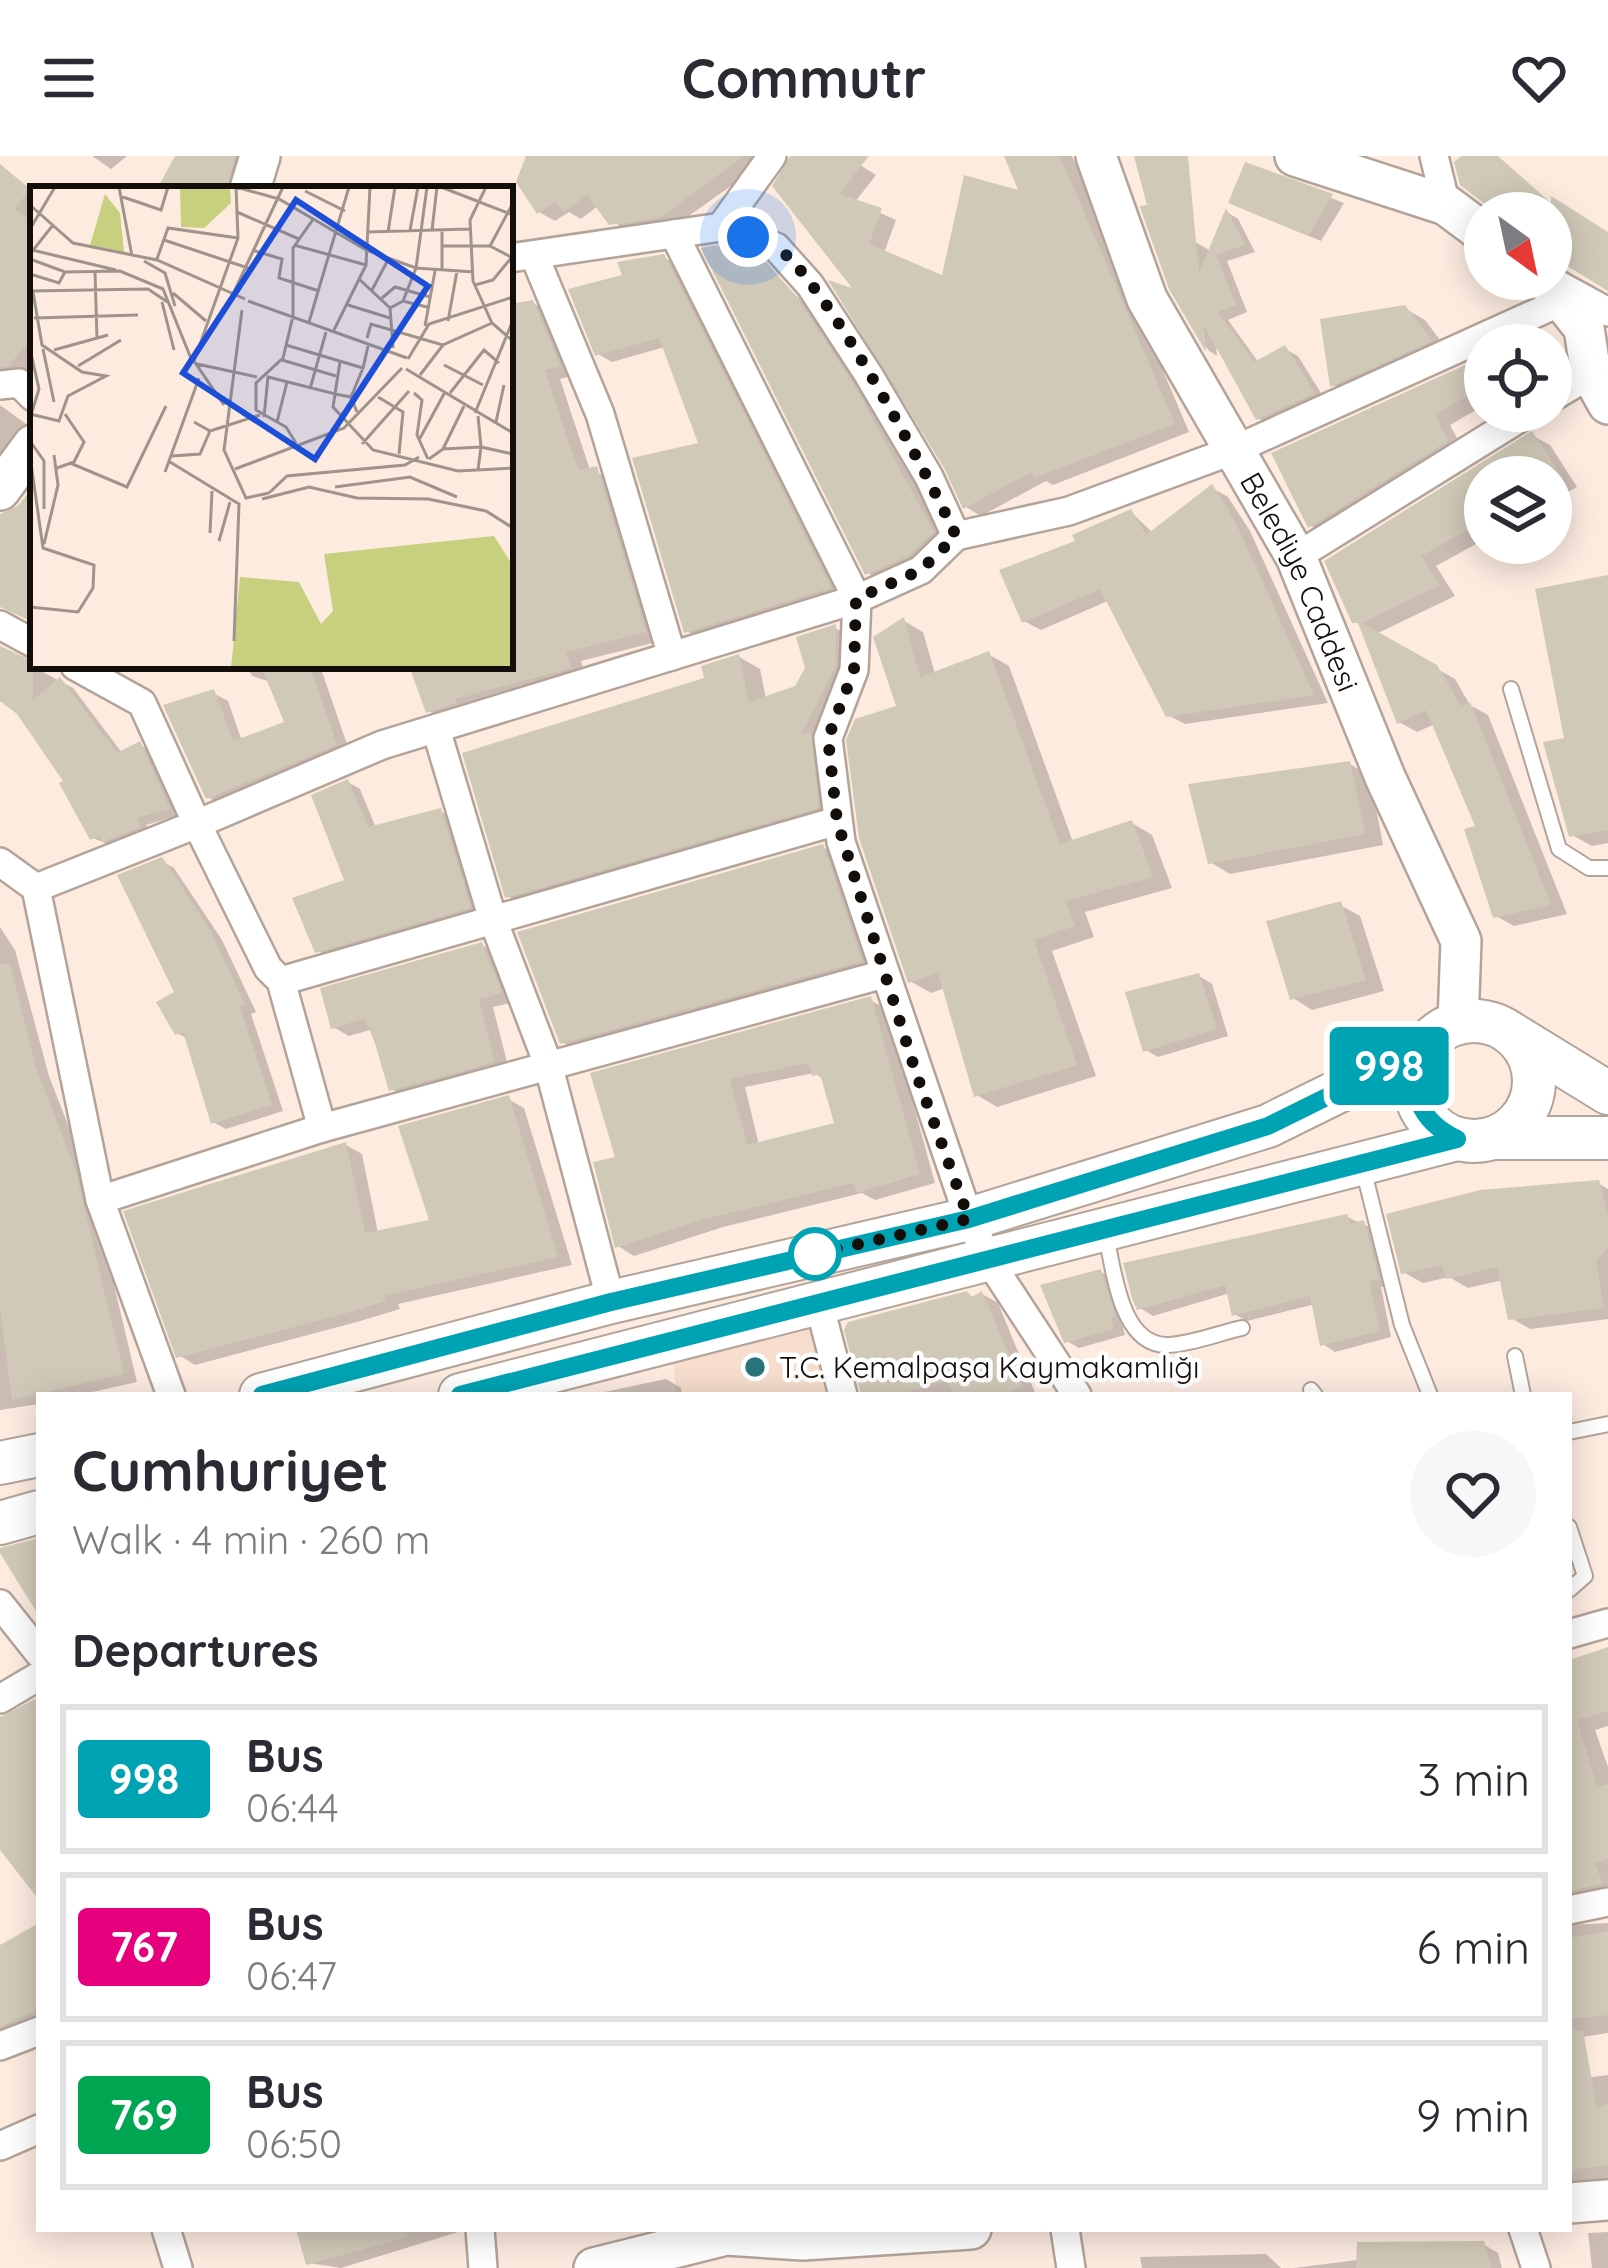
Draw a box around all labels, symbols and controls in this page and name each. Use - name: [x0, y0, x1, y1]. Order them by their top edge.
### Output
- text: Commutr: [682, 44, 926, 112]
- icon: menu: [36, 45, 102, 111]
- icon: heart: [1506, 45, 1572, 111]
- inset map: [30, 186, 513, 669]
- north arrow: [1464, 192, 1572, 300]
- map controls: [1464, 192, 1572, 564]
- your location: [718, 207, 778, 267]
- button: locate: [1464, 324, 1572, 432]
- button: layers: [1464, 456, 1572, 564]
- street label: Belediye Caddesi: [1232, 465, 1367, 697]
- line badge: 998: [1320, 1027, 1458, 1105]
- text: 998: [1354, 1039, 1424, 1092]
- unlabelled marker: [790, 1229, 840, 1279]
- place label: T.C. Kemalpaşa Kaymakamlığı: [779, 1348, 1200, 1386]
- marker: T.C. Kemalpaşa Kaymakamlığı: [742, 1354, 768, 1380]
- button: heart: [1410, 1431, 1536, 1557]
- text: Cumhuriyet: [72, 1434, 389, 1505]
- text: Walk · 4 min · 260 m: [72, 1515, 430, 1564]
- text: Departures: [72, 1622, 319, 1678]
- text: Bus: [246, 1727, 324, 1783]
- text: 3 min: [1417, 1751, 1530, 1807]
- text: 998: [109, 1752, 179, 1805]
- text: 06:44: [246, 1783, 339, 1832]
- text: Bus: [246, 1895, 324, 1951]
- text: 6 min: [1417, 1919, 1530, 1975]
- text: 767: [110, 1920, 178, 1973]
- text: 06:47: [246, 1951, 337, 2000]
- text: Bus: [246, 2063, 324, 2119]
- text: 9 min: [1416, 2087, 1530, 2143]
- text: 769: [110, 2088, 178, 2141]
- text: 06:50: [246, 2119, 342, 2168]

